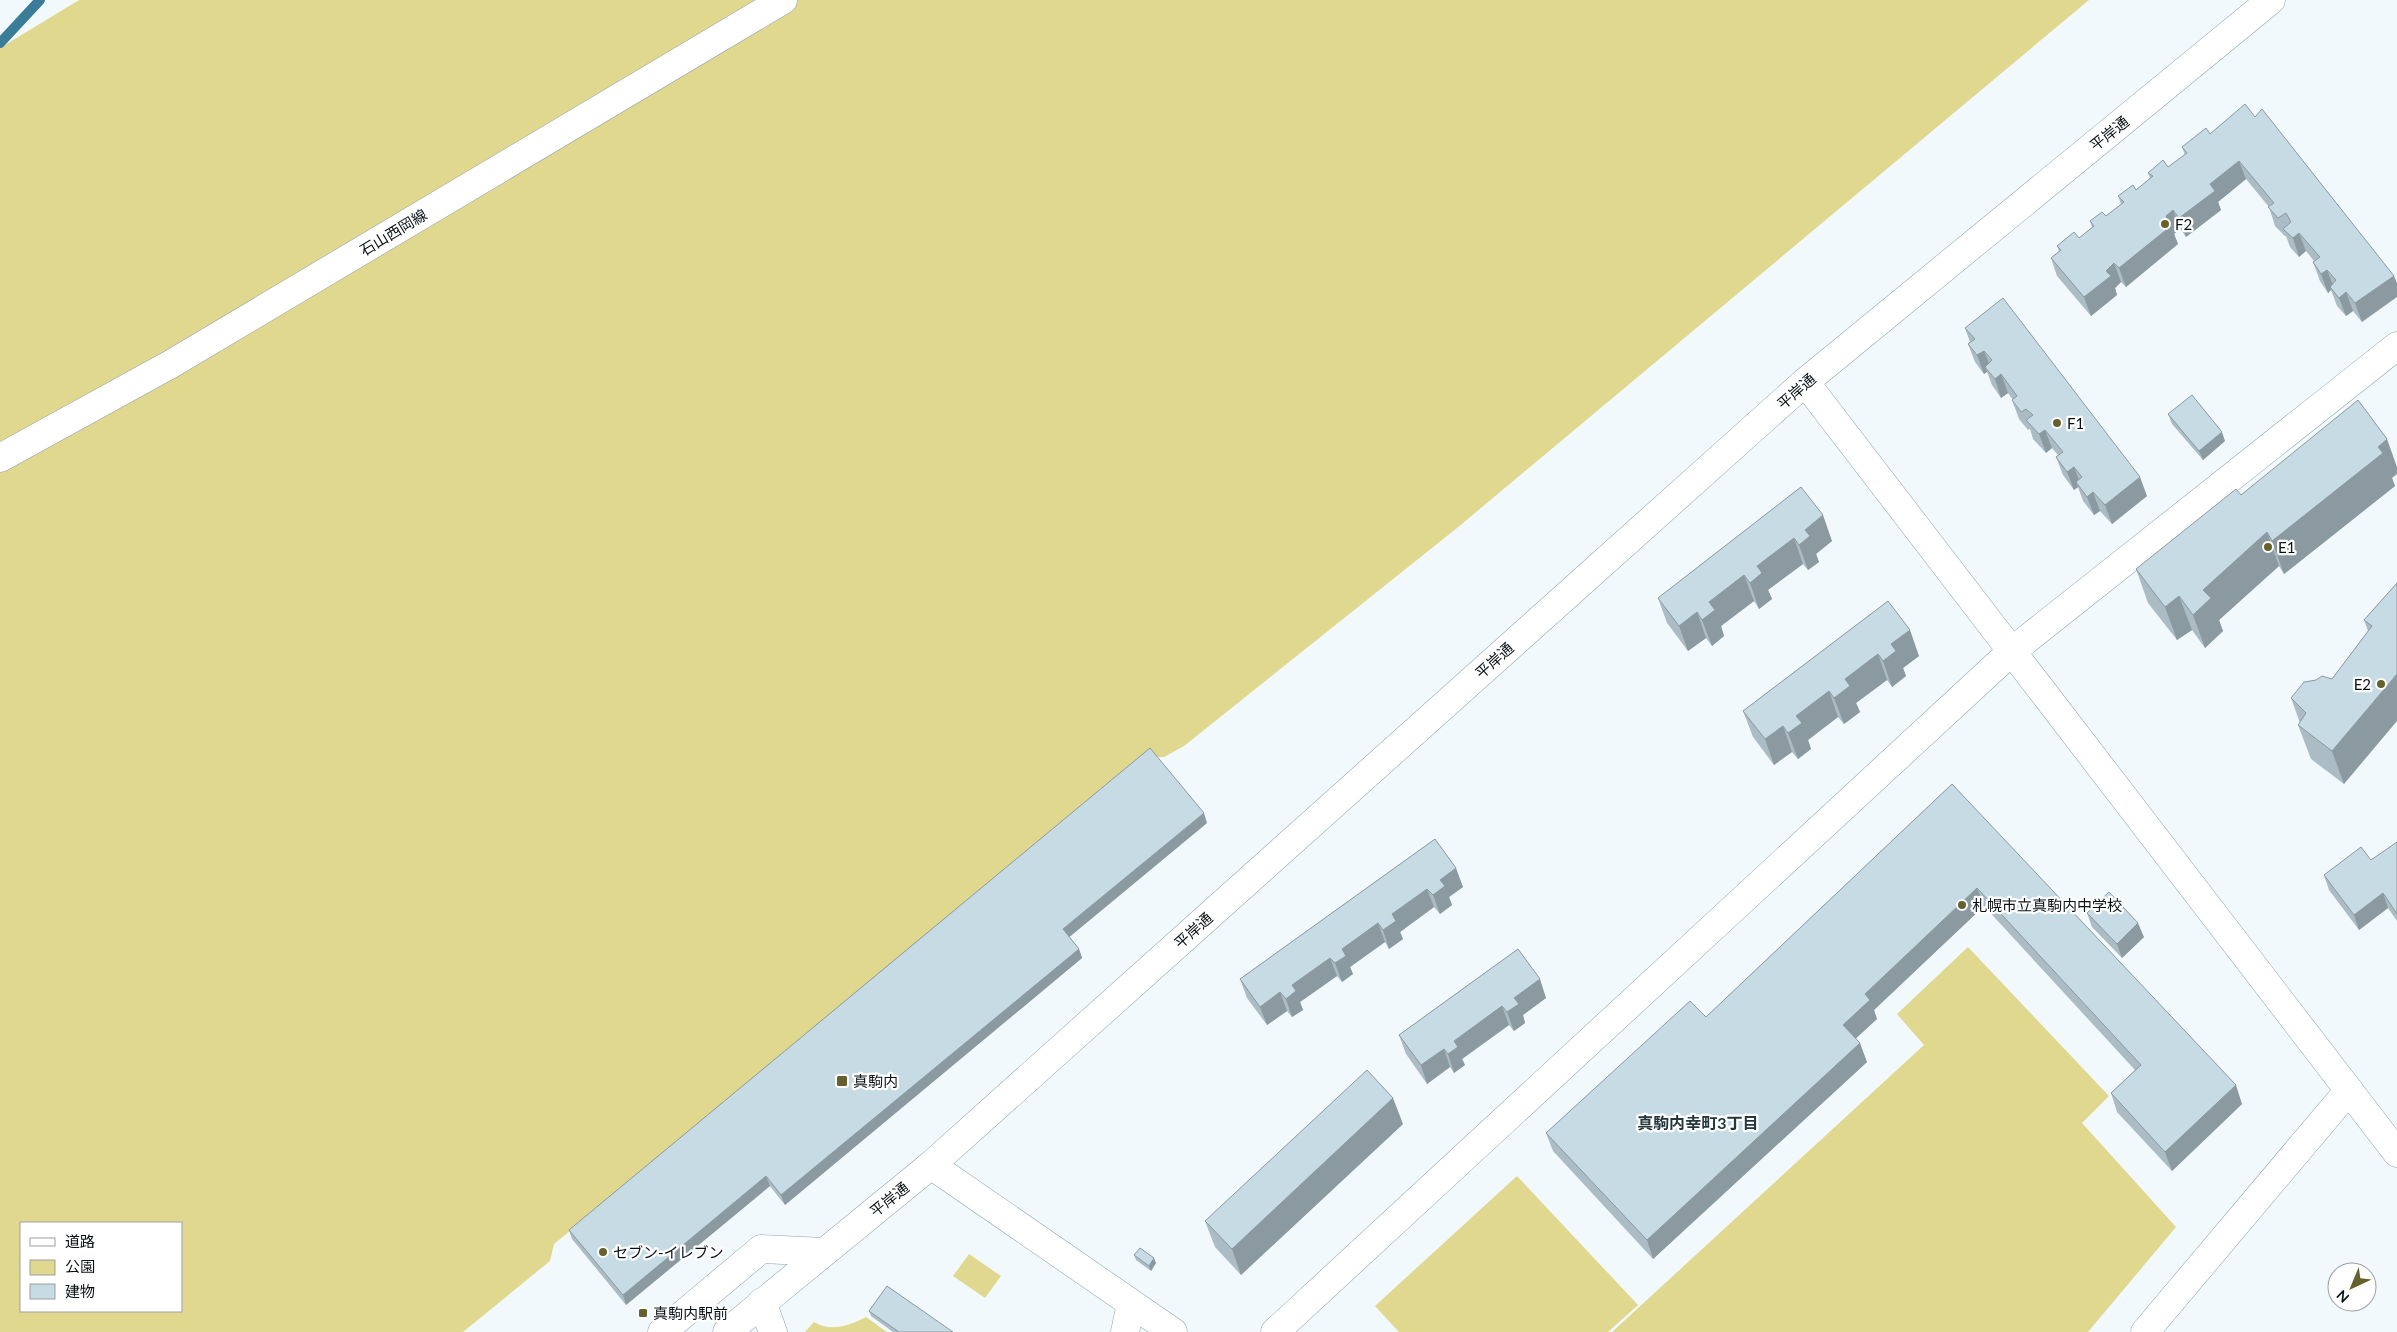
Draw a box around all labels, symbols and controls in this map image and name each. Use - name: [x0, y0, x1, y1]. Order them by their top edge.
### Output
- street label: 平岸通: [2086, 112, 2132, 154]
- street label: 石山西岡線: [356, 205, 430, 259]
- place label: F2: [2175, 215, 2192, 233]
- marker: F2: [2159, 218, 2171, 230]
- street label: 平岸通: [1773, 369, 1819, 413]
- place label: F1: [2067, 414, 2084, 432]
- marker: F1: [2051, 417, 2063, 429]
- place label: E1: [2278, 538, 2295, 556]
- marker: E1: [2262, 541, 2274, 553]
- street label: 平岸通: [1471, 638, 1517, 682]
- place label: E2: [2354, 675, 2371, 693]
- marker: E2: [2375, 678, 2387, 690]
- place label: 札幌市立真駒内中学校: [1972, 896, 2122, 914]
- marker: 札幌市立真駒内中学校: [1956, 899, 1968, 911]
- street label: 平岸通: [1170, 908, 1216, 952]
- place label: 真駒内: [853, 1072, 898, 1090]
- marker: 真駒内: [835, 1074, 849, 1088]
- district label: 真駒内幸町3丁目: [1637, 1113, 1759, 1132]
- street label: 平岸通: [866, 1178, 912, 1220]
- legend: [20, 1222, 182, 1312]
- text: 道路: [65, 1232, 95, 1250]
- place label: セブン-イレブン: [613, 1243, 724, 1261]
- marker: セブン-イレブン: [597, 1246, 609, 1258]
- text: 公園: [65, 1257, 95, 1275]
- north arrow: [2327, 1262, 2377, 1312]
- text: 建物: [65, 1282, 95, 1300]
- text: N: [2333, 1287, 2352, 1307]
- place label: 真駒内駅前: [653, 1304, 728, 1322]
- marker: 真駒内駅前: [637, 1307, 649, 1319]

